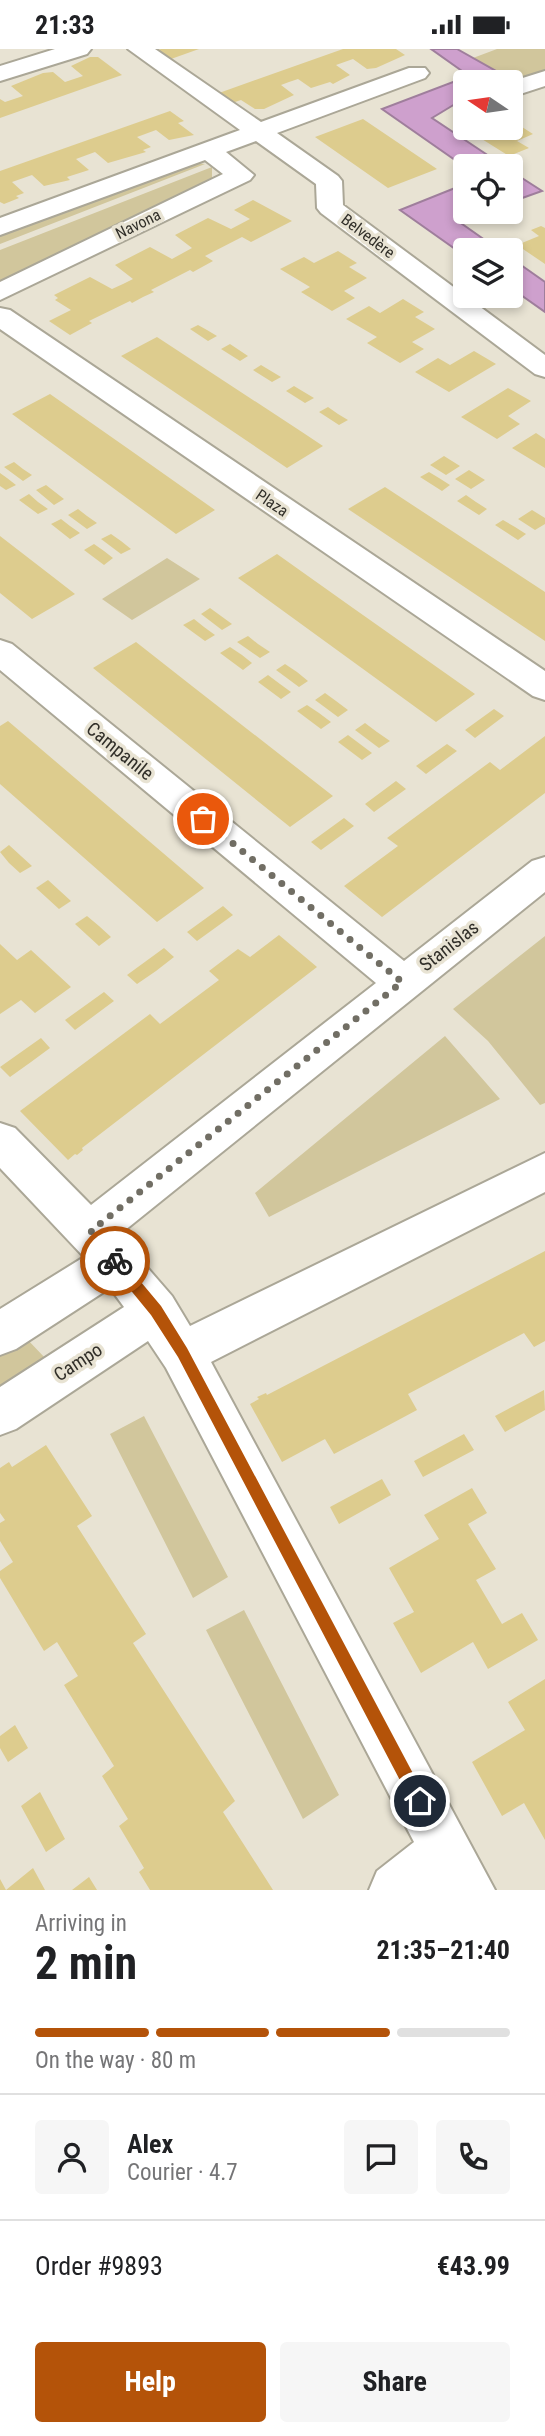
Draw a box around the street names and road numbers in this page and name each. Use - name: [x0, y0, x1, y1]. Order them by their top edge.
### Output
- street label: Navona: [112, 205, 164, 243]
- street label: Belvedère: [338, 210, 398, 262]
- street label: Plaza: [252, 485, 292, 521]
- street label: Campanile: [82, 717, 158, 785]
- street label: Stanislas: [415, 916, 483, 976]
- street label: Campo: [49, 1338, 107, 1386]

